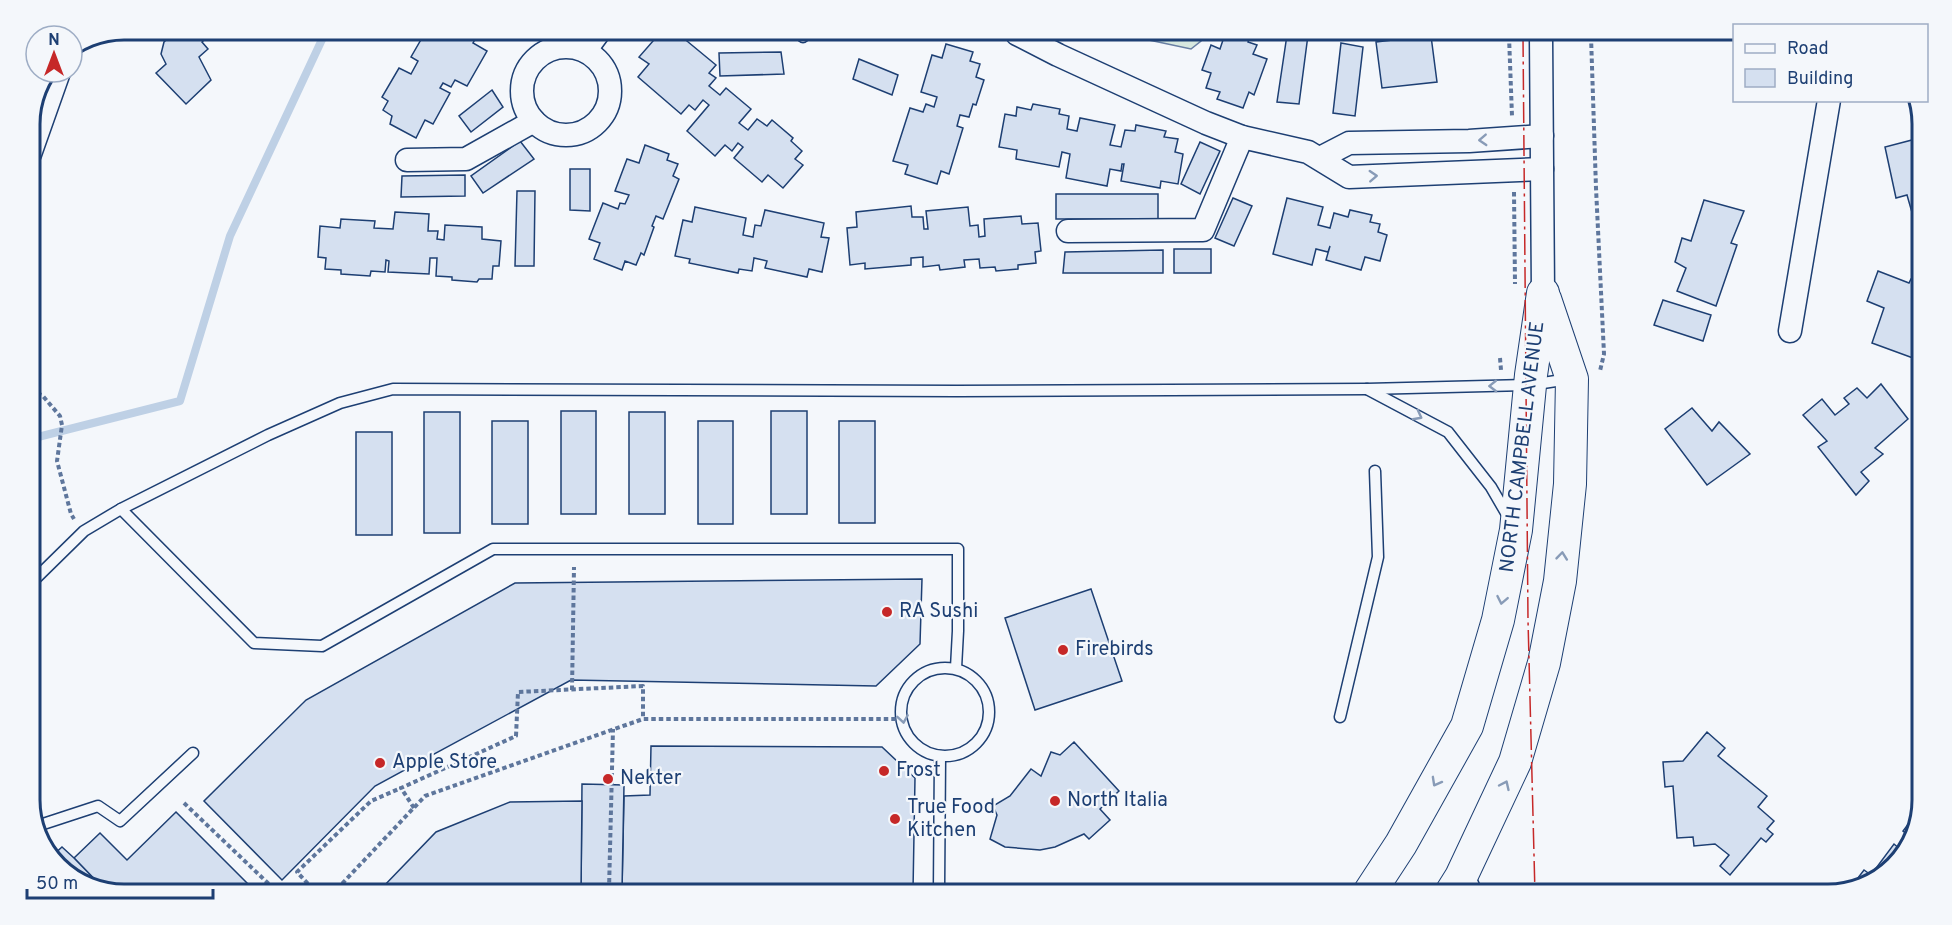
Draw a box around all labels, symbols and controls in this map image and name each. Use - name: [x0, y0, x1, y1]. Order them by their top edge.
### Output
- north arrow: [24, 24, 84, 84]
- legend: [1733, 24, 1928, 102]
- text: N: [48, 31, 60, 51]
- text: Road: [1787, 38, 1829, 61]
- text: Building: [1787, 68, 1853, 91]
- one-way arrow: [1479, 134, 1488, 147]
- one-way arrow: [1368, 170, 1377, 183]
- street label: NORTH CAMPBELL AVENUE: [1495, 320, 1551, 574]
- one-way arrow: [1489, 380, 1498, 392]
- one-way arrow: [1412, 409, 1423, 420]
- one-way arrow: [1556, 551, 1568, 560]
- one-way arrow: [1496, 595, 1509, 605]
- place label: RA Sushi: [899, 599, 978, 625]
- marker: RA Sushi: [880, 605, 894, 619]
- place label: Firebirds: [1075, 637, 1154, 663]
- marker: Firebirds: [1056, 643, 1070, 657]
- one-way arrow: [896, 714, 908, 724]
- place label: Apple Store: [392, 750, 497, 776]
- marker: Apple Store: [373, 756, 387, 770]
- place label: Frost: [896, 758, 941, 784]
- marker: Frost: [877, 764, 891, 778]
- place label: Nekter: [620, 766, 682, 792]
- marker: Nekter: [601, 772, 615, 786]
- one-way arrow: [1432, 776, 1443, 786]
- one-way arrow: [1497, 780, 1509, 791]
- place label: North Italia: [1067, 788, 1168, 814]
- marker: North Italia: [1048, 794, 1062, 808]
- place label: True Food Kitchen: [907, 795, 995, 844]
- marker: True Food Kitchen: [888, 812, 902, 826]
- scale bar: [27, 862, 213, 900]
- text: 50 m: [36, 873, 78, 896]

